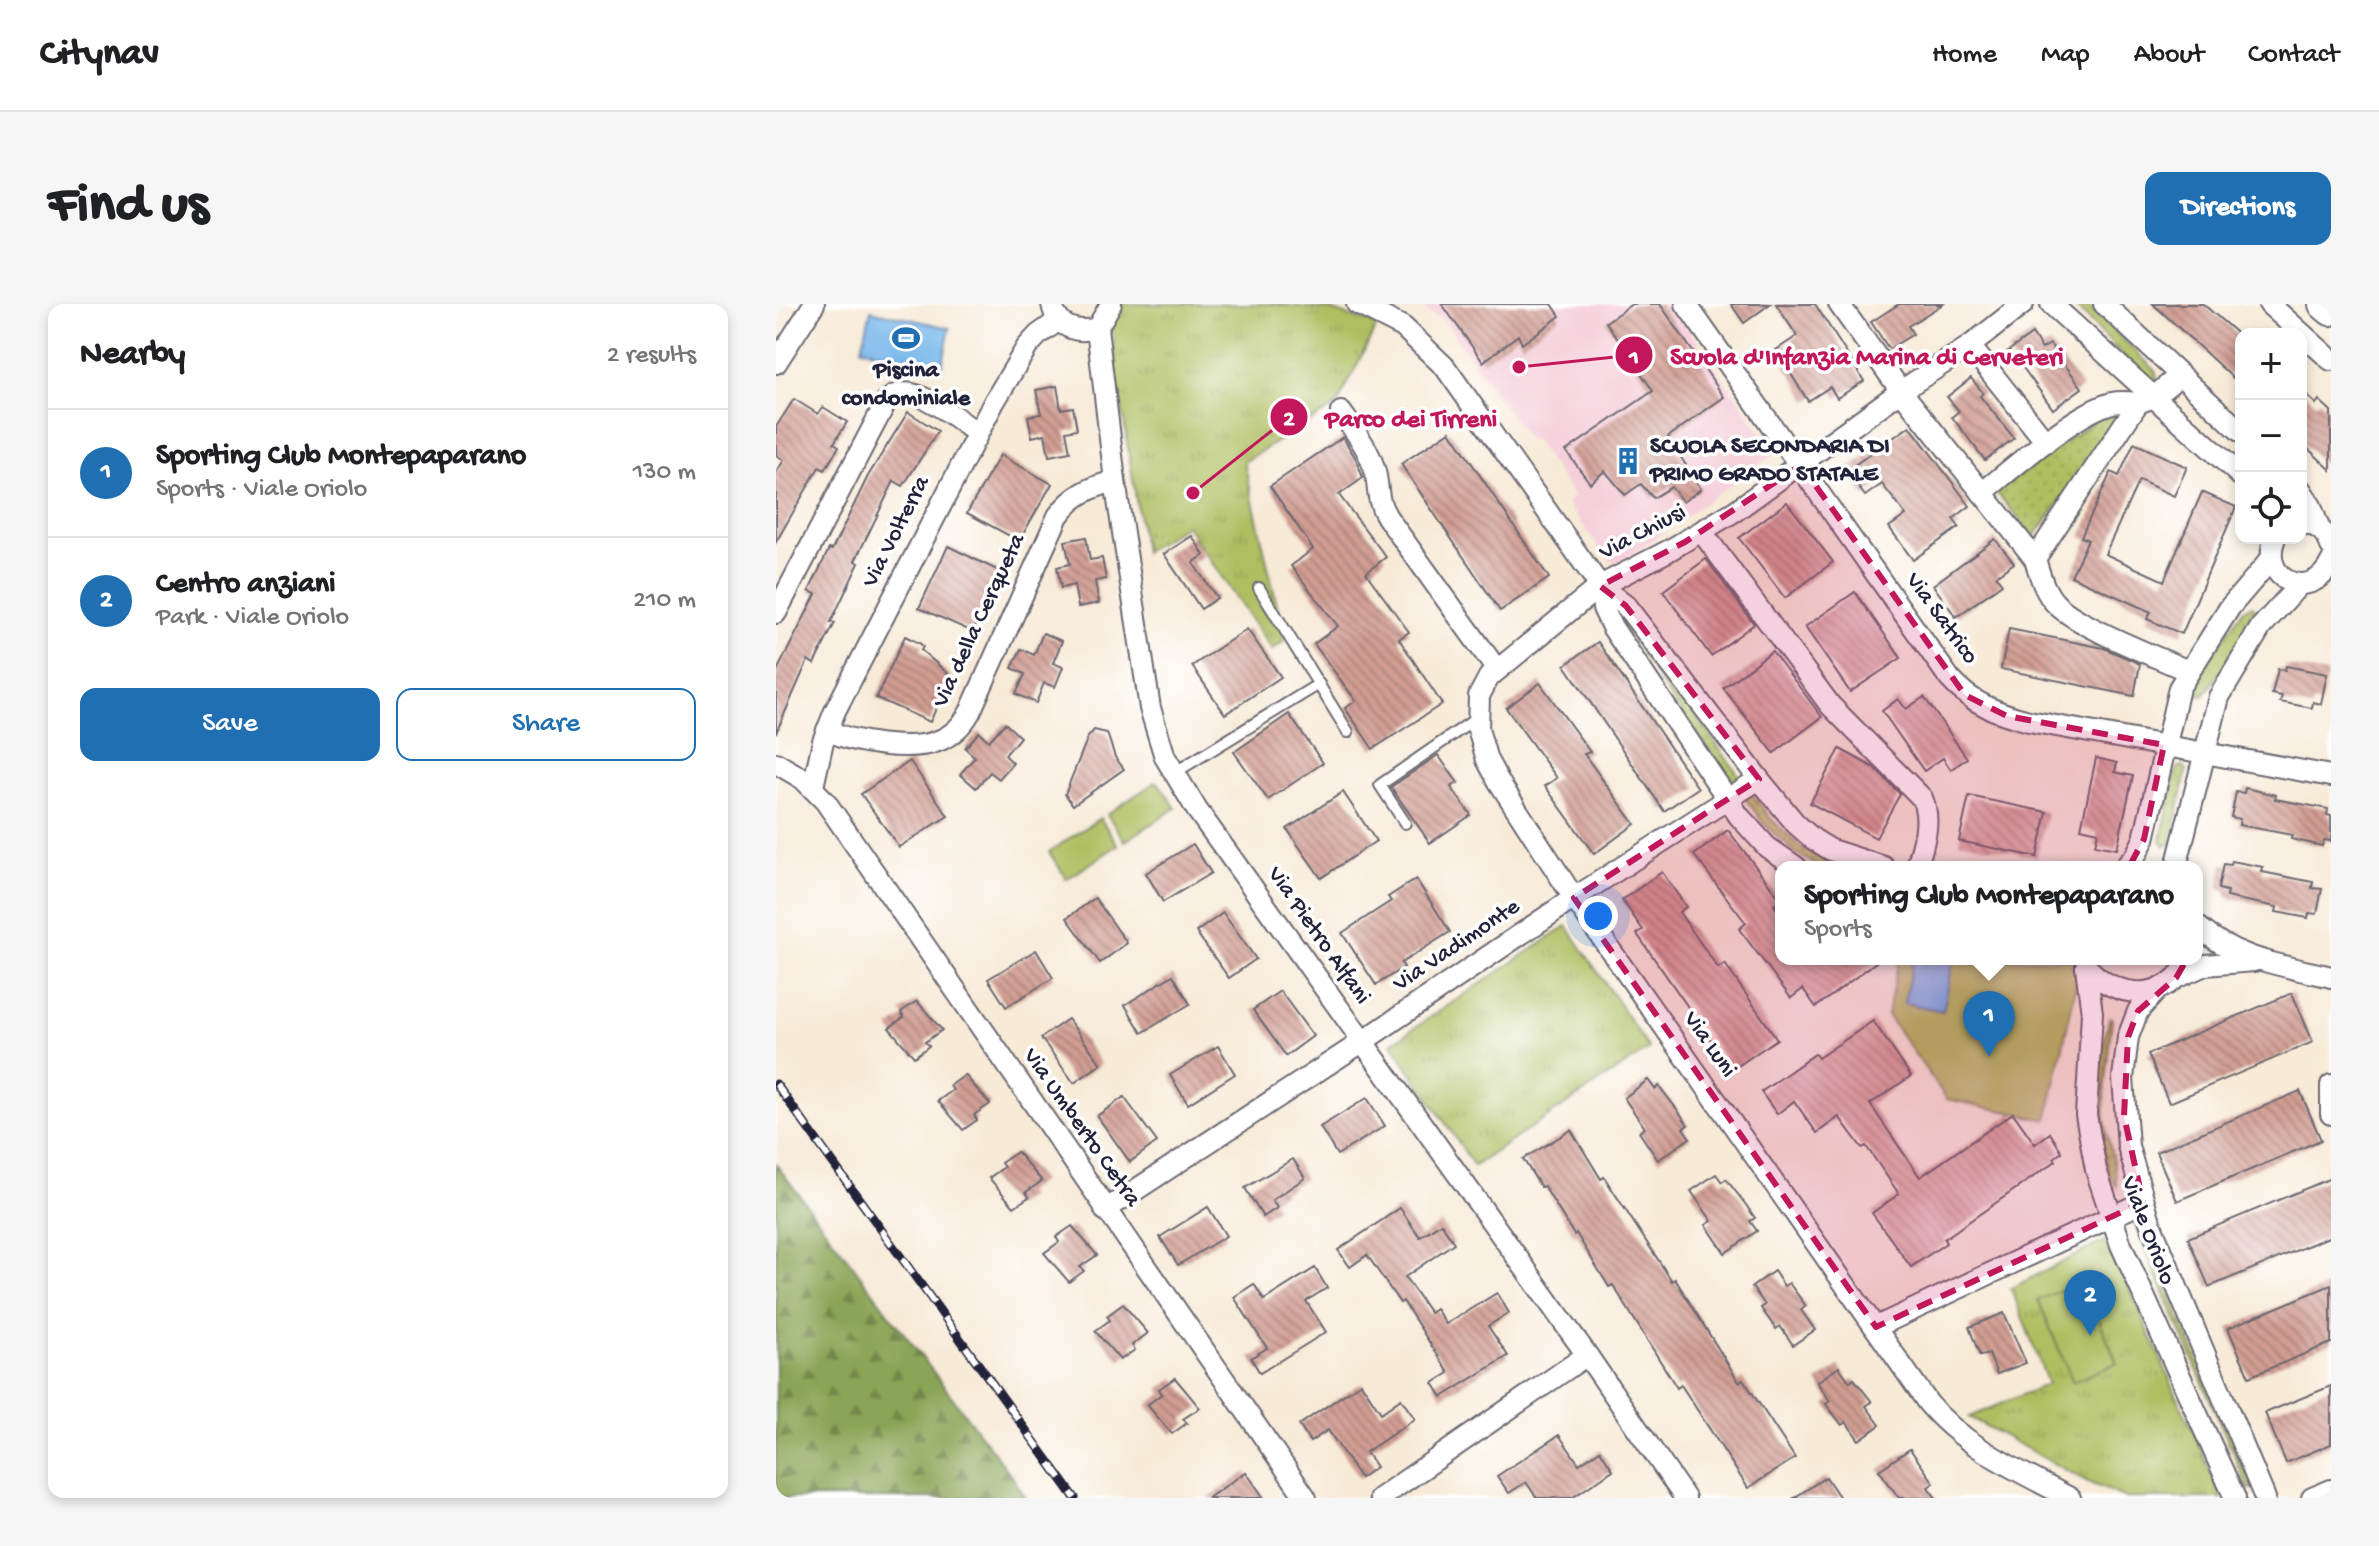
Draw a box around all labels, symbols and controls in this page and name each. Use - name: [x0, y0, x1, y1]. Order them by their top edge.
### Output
- text: Citynav: [40, 33, 159, 77]
- text: Home: [1932, 39, 1997, 72]
- text: Map: [2041, 39, 2090, 72]
- text: About: [2134, 39, 2204, 72]
- text: Contact: [2248, 39, 2339, 72]
- button: Directions: [2145, 172, 2331, 245]
- text: Find us: [48, 175, 208, 241]
- sports icon: Piscina condominiale: [891, 323, 921, 353]
- map controls: [2235, 328, 2307, 544]
- button: +: [2235, 328, 2307, 400]
- callout: Scuola d'Infanzia Marina di Cerveteri: [1614, 330, 2079, 380]
- text: Nearby: [80, 336, 185, 376]
- text: 2 results: [607, 341, 696, 372]
- text: 1: [1628, 344, 1639, 373]
- text: Scuola d'Infanzia Marina di Cerveteri: [1670, 344, 2064, 375]
- place label: Piscina condominiale: [842, 357, 972, 414]
- callout: Parco dei Tirreni: [1269, 392, 1513, 442]
- button: −: [2235, 400, 2307, 472]
- text: 2: [1283, 406, 1295, 435]
- text: Parco dei Tirreni: [1323, 406, 1497, 437]
- place label: SCUOLA SECONDARIA DI PRIMO GRADO STATALE: [1648, 433, 1890, 490]
- text: Sporting Club Montepaparano: [156, 440, 526, 475]
- building icon: SCUOLA SECONDARIA DI PRIMO GRADO STATALE: [1613, 446, 1643, 476]
- text: 1: [101, 458, 111, 489]
- text: 130 m: [633, 458, 696, 489]
- street label: Via Volterra: [856, 471, 938, 593]
- button: locate: [2235, 472, 2307, 544]
- text: Sports · Viale Oriolo: [156, 475, 367, 506]
- street label: Via Chiusi: [1594, 498, 1691, 568]
- street label: Via della Cerqueta: [927, 529, 1033, 714]
- street label: Via Satrico: [1897, 567, 1984, 670]
- text: Centro anziani: [156, 568, 336, 603]
- text: 2: [100, 586, 112, 617]
- text: 210 m: [633, 586, 696, 617]
- text: Park · Viale Oriolo: [156, 603, 349, 634]
- button: Save: [80, 688, 380, 761]
- button: Share: [396, 688, 696, 761]
- street label: Via Pietro Alfani: [1259, 861, 1376, 1010]
- popup: [1775, 861, 2203, 965]
- text: Sporting Club Montepaparano: [1804, 880, 2174, 915]
- street label: Via Vadimonte: [1387, 893, 1526, 1000]
- your location: [1578, 896, 1618, 936]
- text: Sports: [1804, 915, 1872, 946]
- pin: 1: [1963, 991, 2015, 1057]
- street label: Via Luni: [1675, 1005, 1742, 1084]
- street label: Via Umberto Cetra: [1015, 1042, 1147, 1213]
- street label: Viale Oriolo: [2113, 1172, 2181, 1289]
- pin: 2: [2064, 1270, 2116, 1336]

